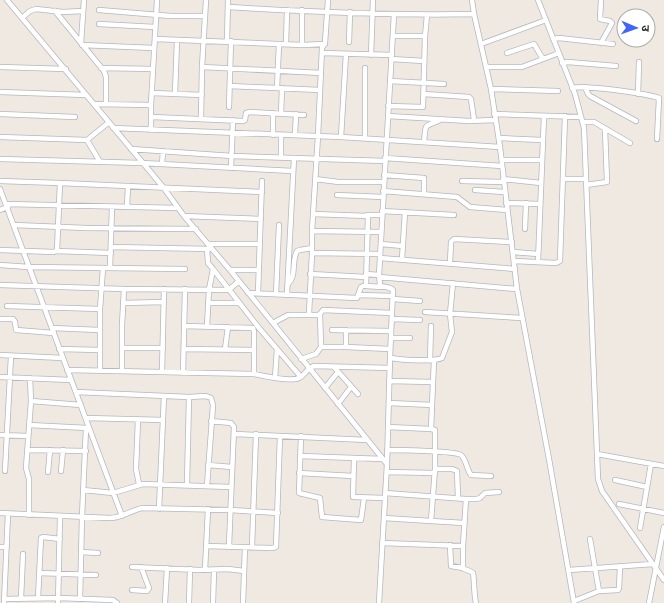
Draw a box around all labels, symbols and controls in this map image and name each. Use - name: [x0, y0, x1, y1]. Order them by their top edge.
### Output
- north arrow: [616, 8, 656, 48]
- text: उ: [639, 25, 653, 32]

